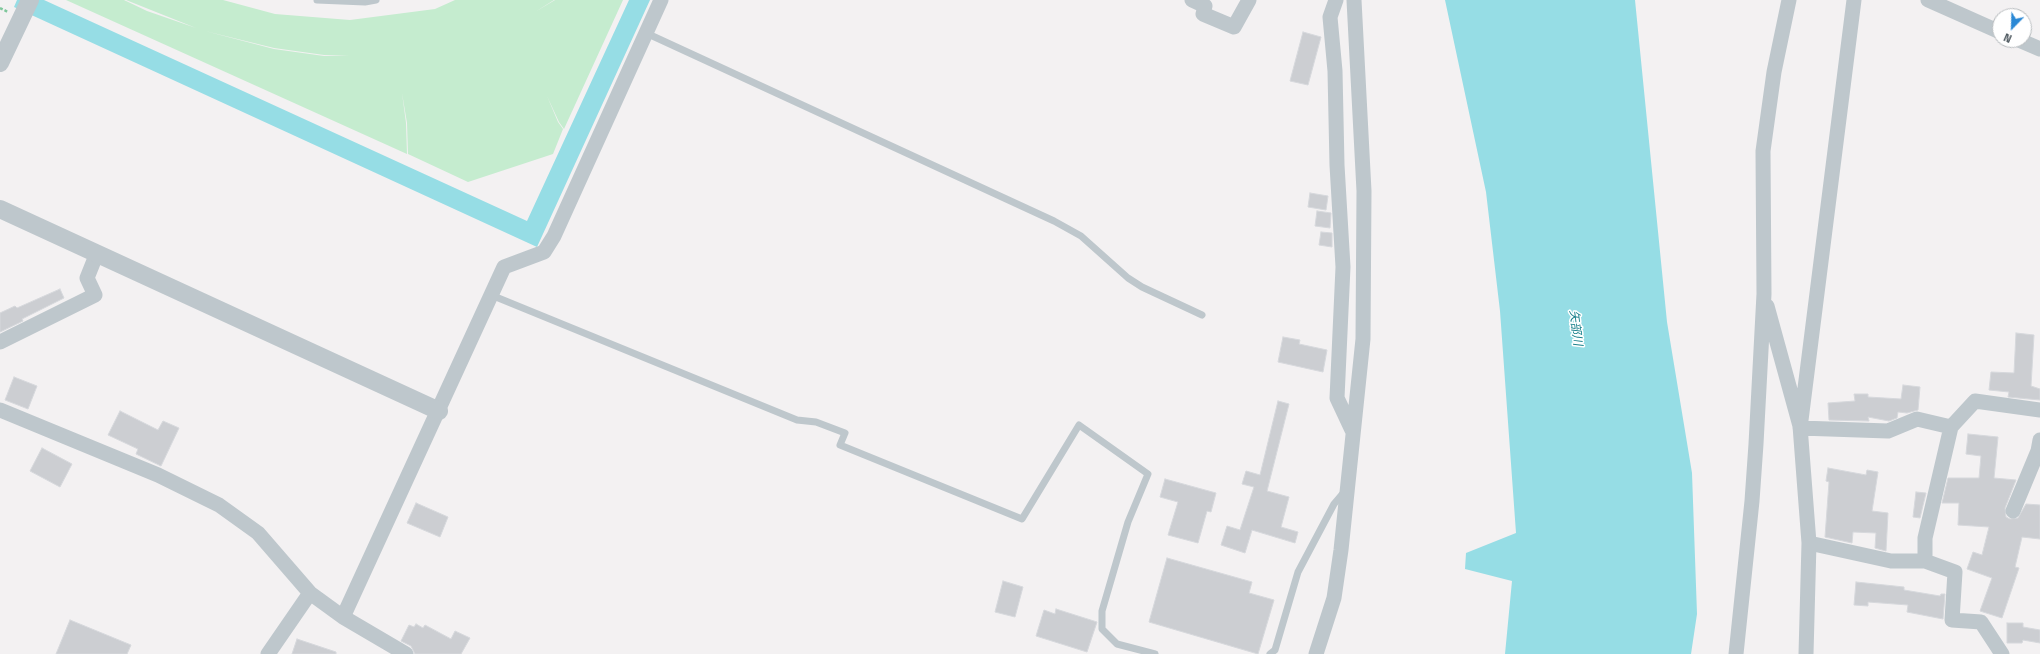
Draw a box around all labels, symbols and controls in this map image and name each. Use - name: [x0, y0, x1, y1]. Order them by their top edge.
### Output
- north arrow: [1992, 8, 2032, 48]
- text: N: [2001, 29, 2014, 47]
- water label: 矢部川: [1566, 309, 1584, 347]

